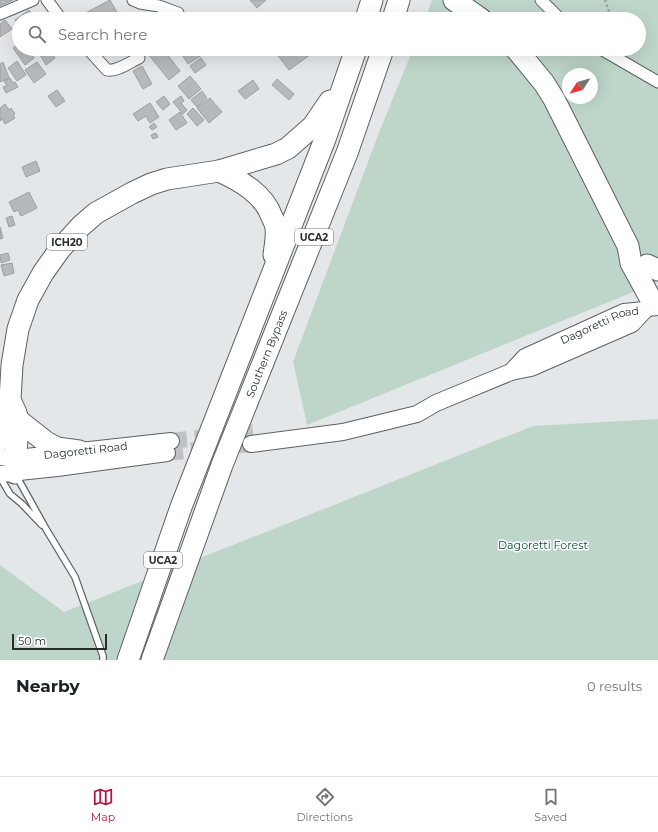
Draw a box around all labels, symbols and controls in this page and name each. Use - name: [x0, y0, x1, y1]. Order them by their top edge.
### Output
- search box: [12, 12, 646, 56]
- icon: search: [26, 23, 48, 45]
- text: Search here: [58, 25, 147, 44]
- north arrow: [562, 68, 598, 104]
- road number: UCA2: [295, 229, 333, 245]
- road number: ICH20: [47, 234, 87, 250]
- street label: Dagoretti Road: [558, 304, 640, 347]
- street label: Southern Bypass: [243, 307, 291, 400]
- street label: Dagoretti Road: [43, 439, 128, 462]
- park label: Dagoretti Forest: [498, 538, 589, 552]
- road number: UCA2: [144, 552, 182, 568]
- scale bar: [12, 632, 107, 651]
- text: 50 m: [18, 634, 46, 648]
- text: Nearby: [16, 676, 80, 696]
- text: 0 results: [587, 678, 642, 694]
- tab: Map: [91, 786, 115, 824]
- tab: Directions: [297, 786, 353, 824]
- tab: Saved: [534, 786, 567, 824]

